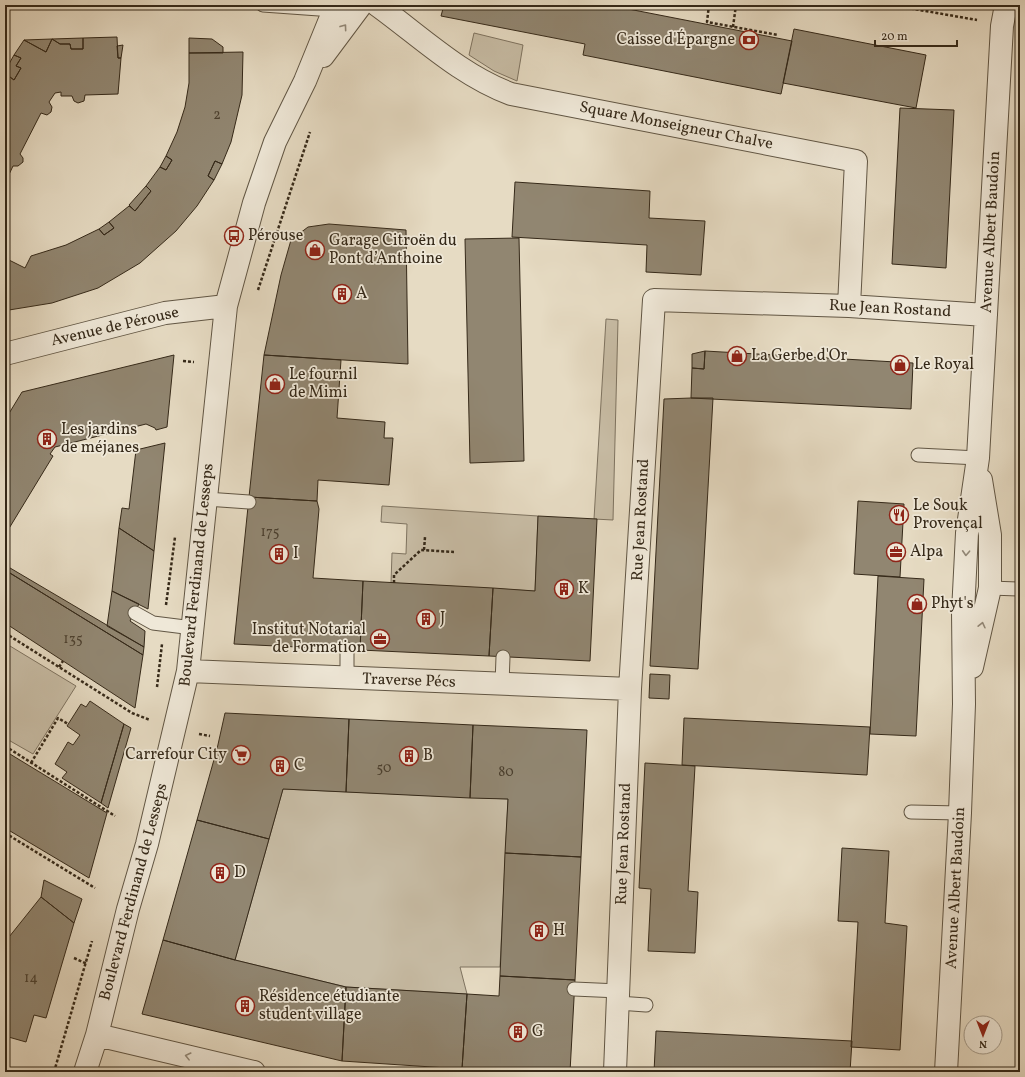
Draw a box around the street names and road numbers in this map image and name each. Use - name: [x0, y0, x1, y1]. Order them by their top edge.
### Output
- street label: Square Monseigneur Chalve: [577, 96, 775, 156]
- street label: Avenue Albert Baudoin: [976, 150, 1006, 314]
- street label: Rue Jean Rostand: [828, 295, 952, 323]
- street label: Avenue de Pérouse: [49, 302, 181, 352]
- street label: Rue Jean Rostand: [627, 458, 655, 582]
- street label: Boulevard Ferdinand de Lesseps: [174, 462, 220, 688]
- street label: Traverse Pécs: [362, 668, 456, 694]
- street label: Boulevard Ferdinand de Lesseps: [94, 781, 174, 1003]
- street label: Rue Jean Rostand: [611, 782, 637, 906]
- street label: Avenue Albert Baudoin: [941, 806, 971, 970]

